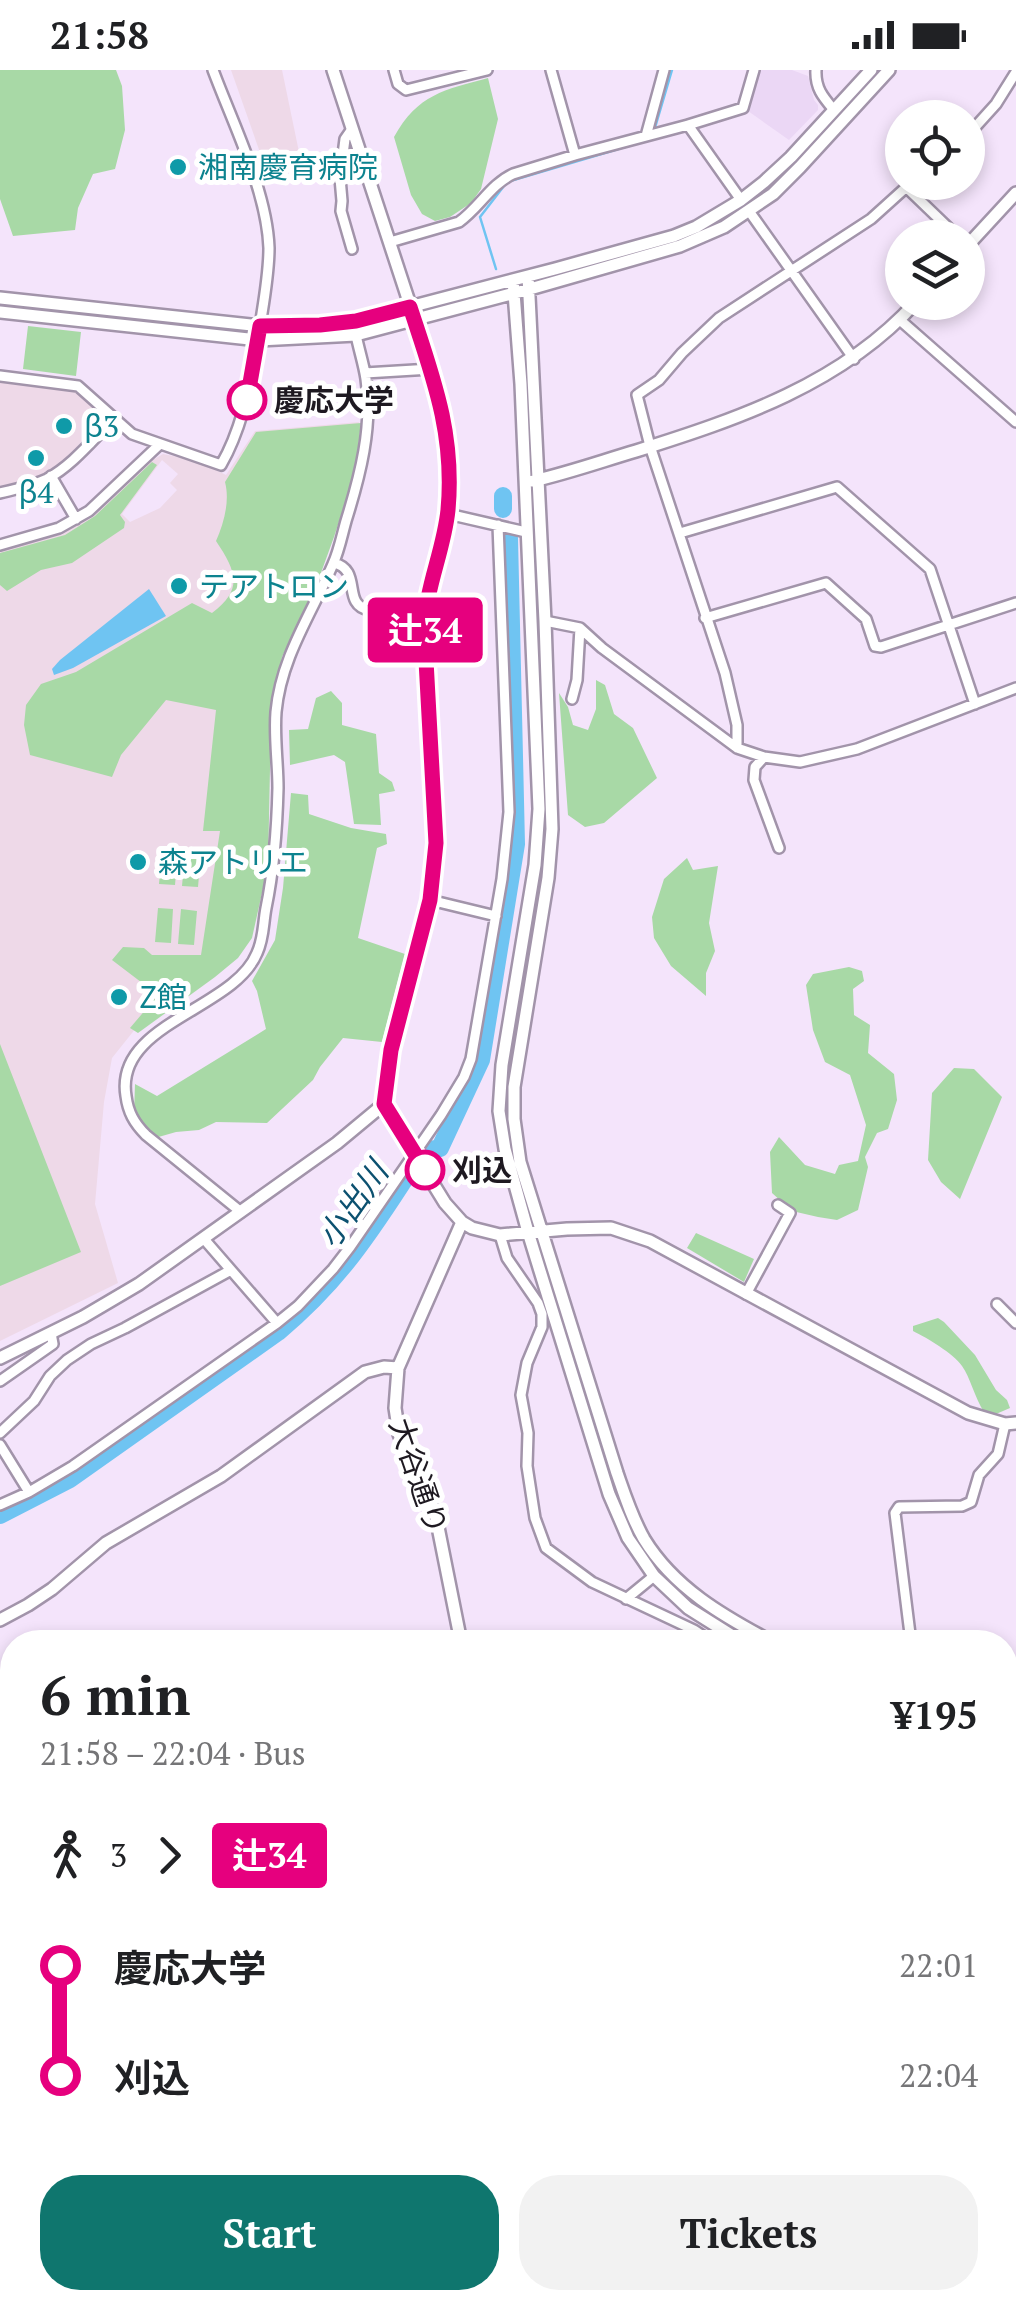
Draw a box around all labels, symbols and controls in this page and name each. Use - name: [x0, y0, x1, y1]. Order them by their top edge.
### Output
- text: 21:58: [50, 10, 149, 60]
- map controls: [885, 100, 985, 320]
- button: locate: [885, 100, 985, 200]
- place label: 湘南慶育病院: [198, 147, 378, 187]
- marker: 湘南慶育病院: [167, 156, 189, 178]
- button: layers: [885, 220, 985, 320]
- place label: 慶応大学: [274, 380, 394, 420]
- marker: 慶応大学: [228, 381, 266, 419]
- place label: β3: [84, 406, 119, 446]
- marker: β3: [53, 415, 75, 437]
- marker: β4: [25, 447, 47, 469]
- place label: β4: [19, 472, 53, 512]
- place label: テアトロン: [199, 566, 349, 606]
- marker: テアトロン: [168, 575, 190, 597]
- line badge: 辻34: [368, 598, 482, 662]
- text: 辻34: [388, 607, 462, 653]
- place label: 森アトリエ: [158, 842, 308, 882]
- marker: 森アトリエ: [127, 851, 149, 873]
- place label: Ζ館: [139, 977, 187, 1017]
- marker: Ζ館: [108, 986, 130, 1008]
- water label: 小出川: [307, 1150, 398, 1255]
- place label: 刈込: [452, 1150, 512, 1190]
- marker: 刈込: [406, 1151, 444, 1189]
- street label: 大谷通り: [381, 1413, 457, 1539]
- text: 6 min: [40, 1658, 190, 1731]
- text: ¥195: [892, 1690, 978, 1740]
- text: 21:58 – 22:04 · Bus: [40, 1732, 306, 1774]
- icon: walk: [40, 1828, 95, 1883]
- icon: forward: [142, 1828, 197, 1883]
- text: 辻34: [232, 1832, 307, 1878]
- text: 3: [110, 1834, 127, 1876]
- text: 慶応大学: [114, 1943, 266, 1993]
- text: 22:01: [899, 1944, 978, 1986]
- text: 刈込: [114, 2053, 190, 2103]
- text: 22:04: [899, 2054, 978, 2096]
- button: Start: [40, 2175, 499, 2290]
- button: Tickets: [519, 2175, 978, 2290]

